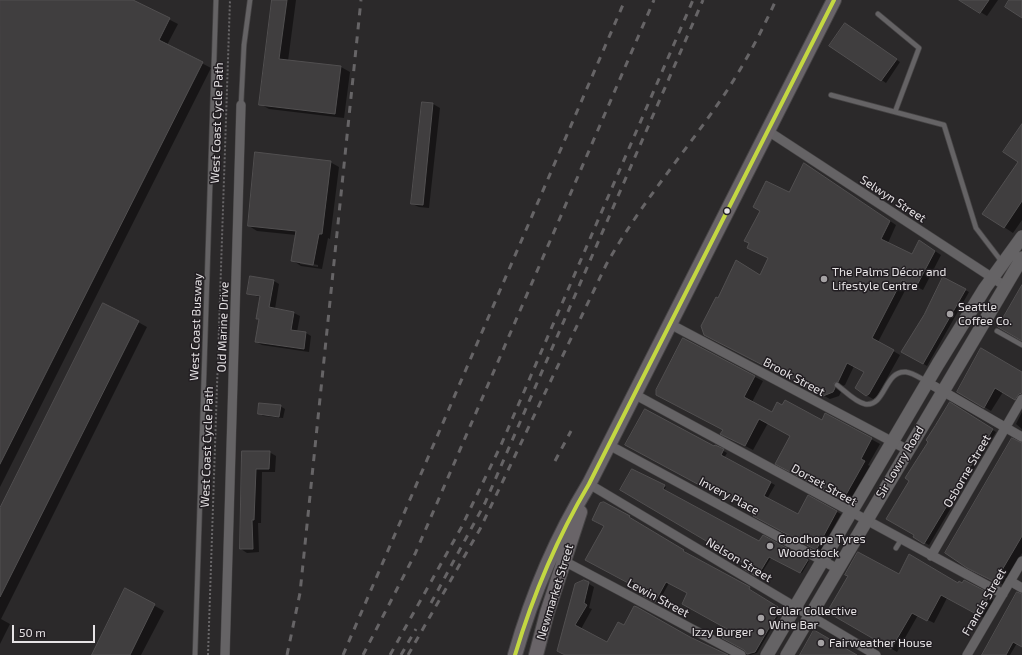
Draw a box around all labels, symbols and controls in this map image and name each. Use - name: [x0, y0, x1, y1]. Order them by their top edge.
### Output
- street label: West Coast Cycle Path: [208, 62, 226, 184]
- street label: Selwyn Street: [857, 172, 929, 226]
- unlabelled marker: [722, 206, 732, 216]
- place label: The Palms Décor and Lifestyle Centre: [832, 265, 946, 293]
- street label: West Coast Busway: [187, 273, 205, 381]
- marker: The Palms Décor and Lifestyle Centre: [819, 274, 829, 284]
- street label: Old Marine Drive: [214, 281, 232, 373]
- place label: Seattle Coffee Co.: [958, 300, 1012, 328]
- marker: Seattle Coffee Co.: [945, 309, 955, 319]
- street label: Brook Street: [761, 355, 827, 399]
- street label: West Coast Cycle Path: [198, 386, 216, 508]
- street label: Sir Lowry Road: [873, 423, 927, 501]
- street label: Osborne Street: [940, 432, 994, 510]
- street label: Dorset Street: [789, 461, 859, 509]
- street label: Invery Place: [696, 474, 762, 518]
- place label: Goodhope Tyres Woodstock: [778, 532, 866, 560]
- street label: Nelson Street: [703, 535, 775, 585]
- marker: Goodhope Tyres Woodstock: [765, 541, 775, 551]
- street label: Newmarket Street: [534, 542, 576, 642]
- street label: Francis Street: [959, 566, 1009, 638]
- street label: Lewin Street: [624, 576, 692, 620]
- place label: Cellar Collective Wine Bar: [769, 604, 857, 632]
- marker: Cellar Collective Wine Bar: [756, 613, 766, 623]
- scale bar: [14, 617, 97, 643]
- text: 50 m: [19, 625, 46, 639]
- place label: Izzy Burger: [692, 625, 753, 639]
- marker: Izzy Burger: [756, 627, 766, 637]
- place label: Fairweather House: [829, 636, 932, 650]
- marker: Fairweather House: [816, 638, 826, 648]

